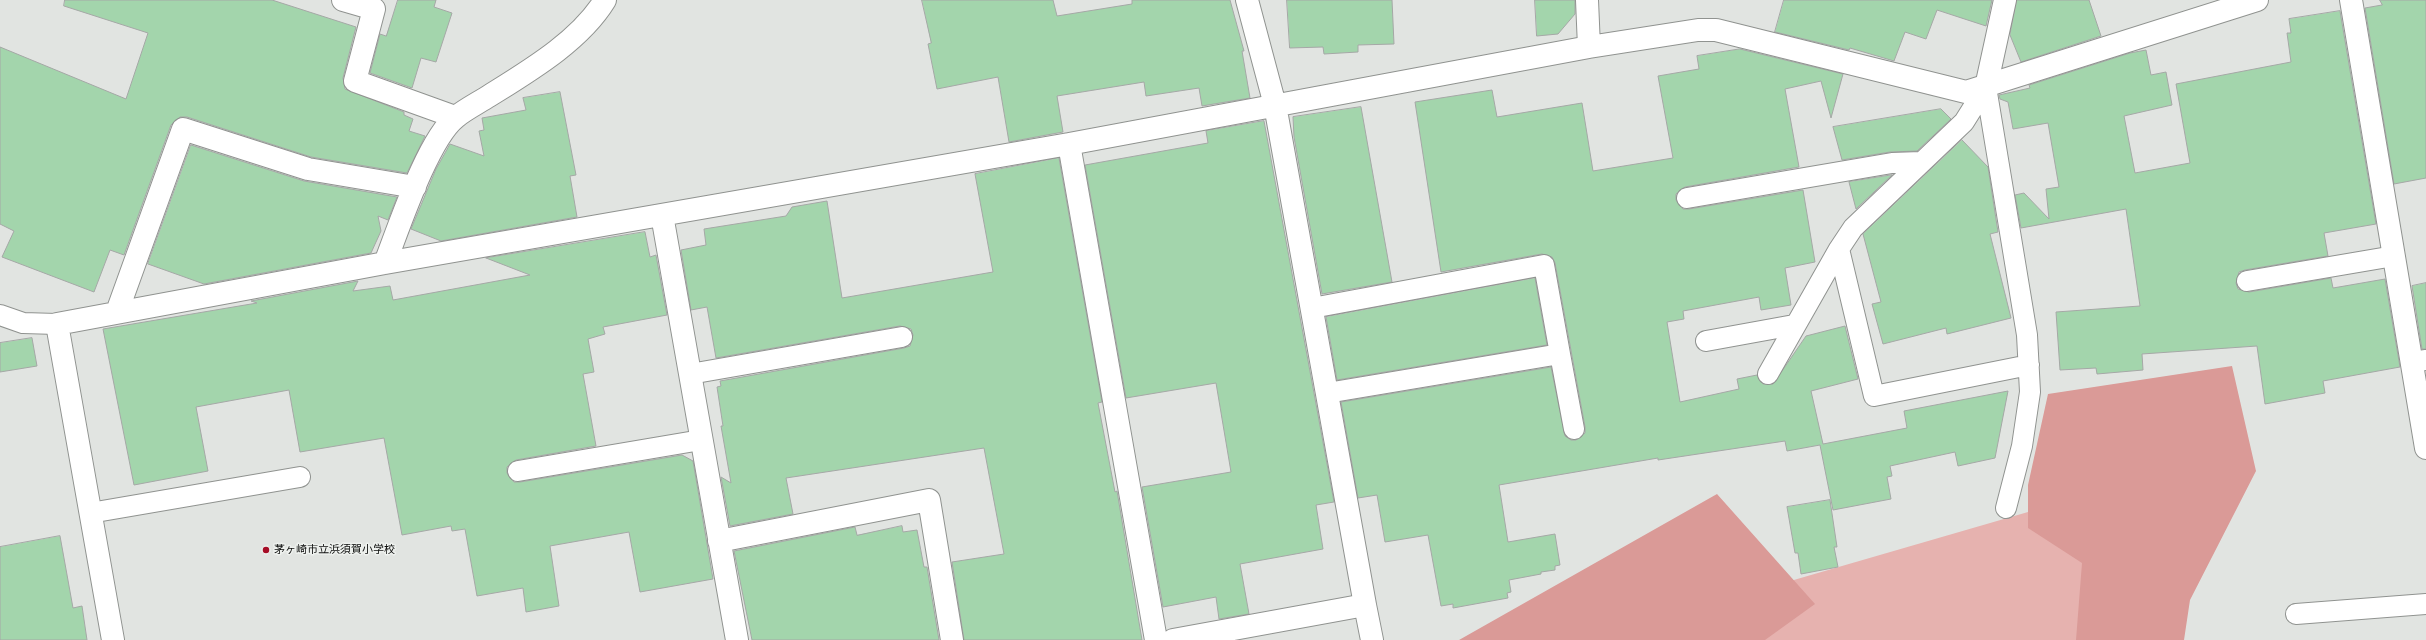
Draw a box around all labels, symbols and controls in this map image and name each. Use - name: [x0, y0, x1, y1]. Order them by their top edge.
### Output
- place label: 茅ヶ崎市立浜須賀小学校: [274, 543, 395, 557]
- marker: 茅ヶ崎市立浜須賀小学校: [261, 545, 271, 555]

